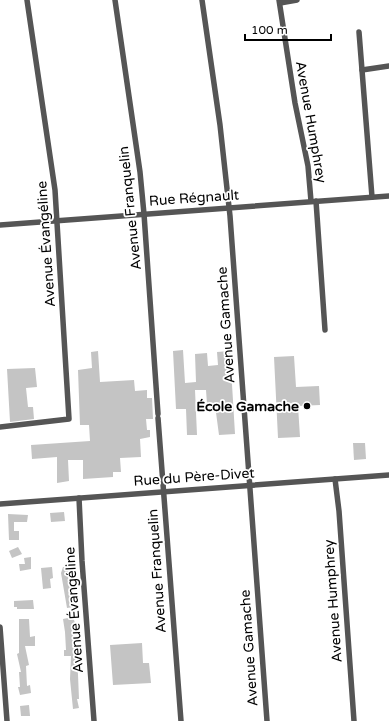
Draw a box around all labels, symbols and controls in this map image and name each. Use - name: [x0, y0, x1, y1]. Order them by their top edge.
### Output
- scale bar: [245, 16, 331, 42]
- text: 100 m: [251, 23, 288, 37]
- street label: Avenue Humphrey: [292, 60, 330, 185]
- street label: Avenue Franquelin: [115, 145, 145, 271]
- street label: Avenue Évangéline: [33, 180, 59, 308]
- street label: Rue Régnault: [148, 186, 240, 210]
- street label: Avenue Gamache: [213, 266, 239, 384]
- place label: École Gamache: [196, 398, 299, 415]
- marker: École Gamache: [302, 401, 312, 411]
- street label: Rue du Père-Divet: [133, 464, 256, 490]
- street label: Avenue Franquelin: [144, 508, 170, 634]
- street label: Avenue Humphrey: [320, 538, 346, 663]
- street label: Avenue Évangéline: [61, 546, 87, 674]
- street label: Avenue Gamache: [236, 589, 262, 707]

